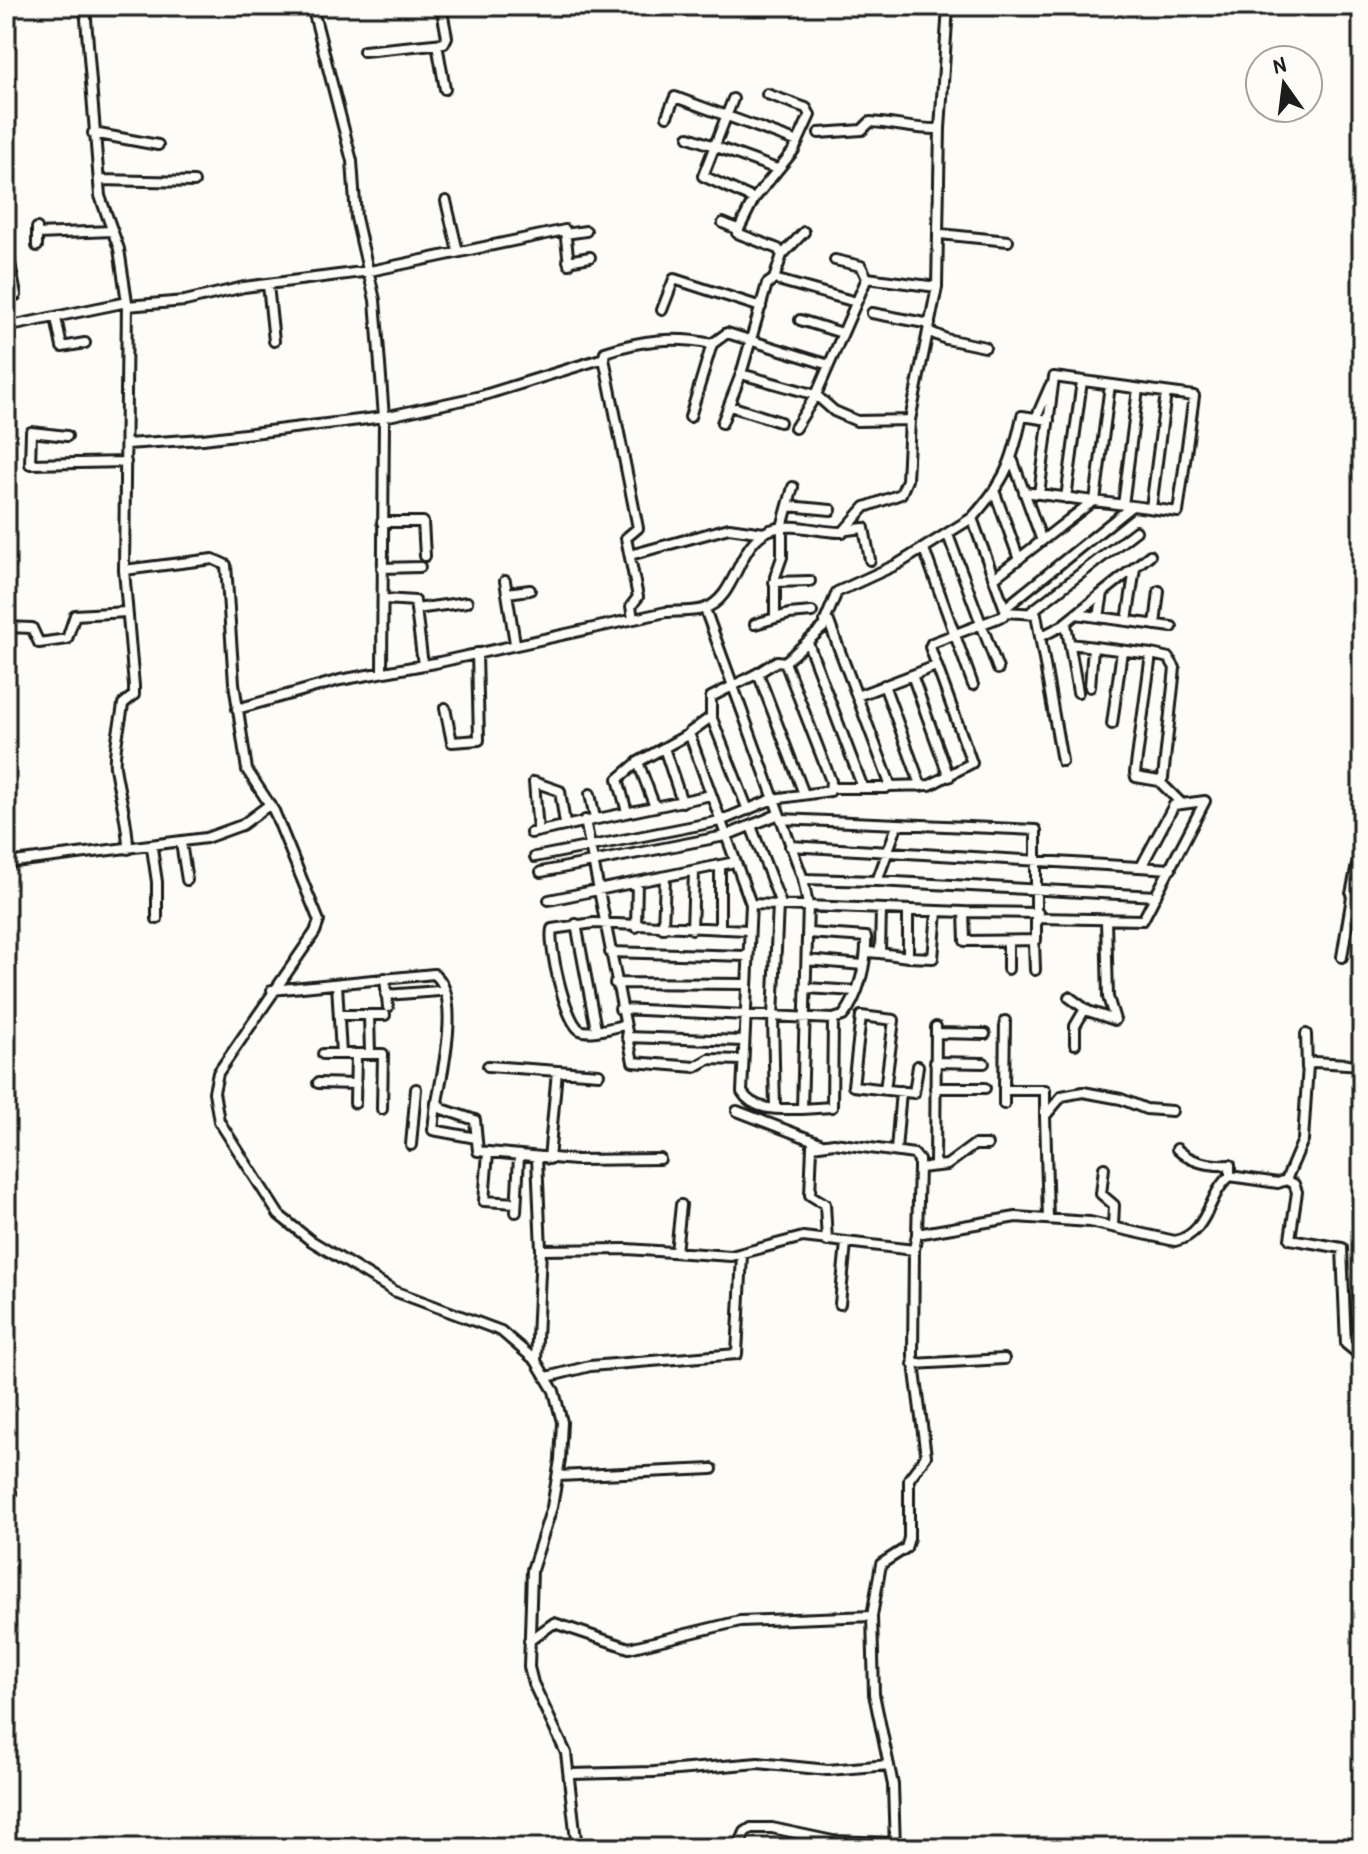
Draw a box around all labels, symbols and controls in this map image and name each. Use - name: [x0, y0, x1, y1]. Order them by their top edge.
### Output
- north arrow: [1244, 44, 1324, 124]
- text: N: [1270, 49, 1289, 81]

